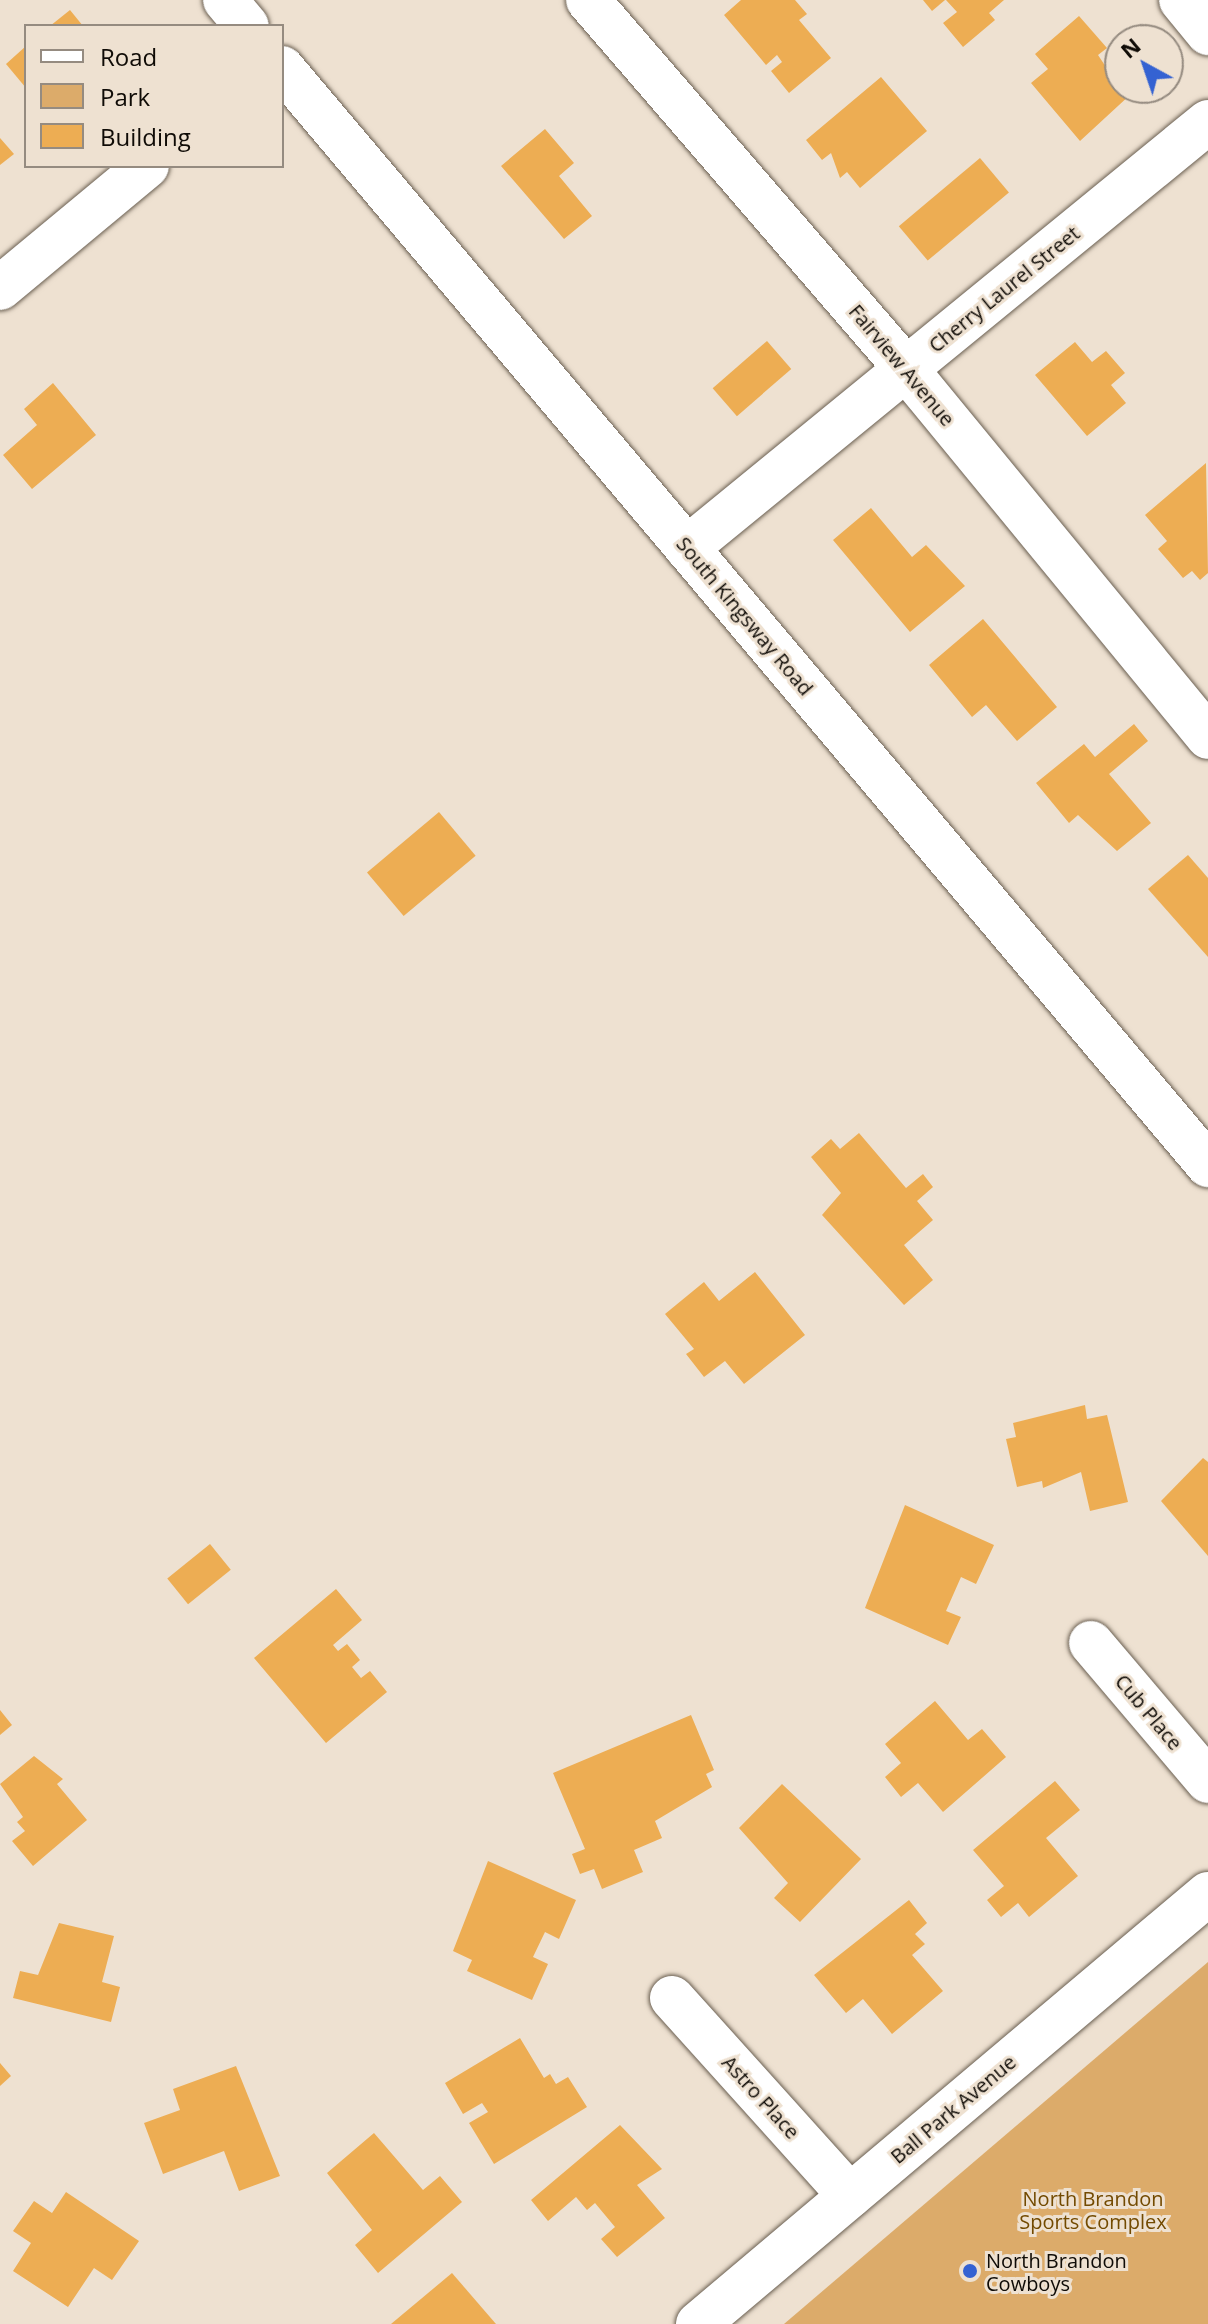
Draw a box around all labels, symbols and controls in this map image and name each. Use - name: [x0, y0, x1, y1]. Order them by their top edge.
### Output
- legend: [24, 24, 284, 168]
- north arrow: [1104, 24, 1184, 104]
- text: N: [1113, 30, 1146, 64]
- text: Road: [100, 40, 157, 73]
- text: Park: [100, 80, 150, 113]
- text: Building: [100, 120, 191, 153]
- street label: Cherry Laurel Street: [924, 221, 1084, 357]
- street label: Fairview Avenue: [844, 299, 960, 431]
- street label: South Kingsway Road: [672, 532, 818, 700]
- street label: Cub Place: [1110, 1669, 1188, 1755]
- street label: Astro Place: [717, 2050, 805, 2144]
- street label: Ball Park Avenue: [886, 2050, 1020, 2168]
- park label: North Brandon Sports Complex: [1019, 2186, 1167, 2233]
- place label: North Brandon Cowboys: [986, 2248, 1127, 2295]
- marker: North Brandon Cowboys: [961, 2262, 979, 2280]

